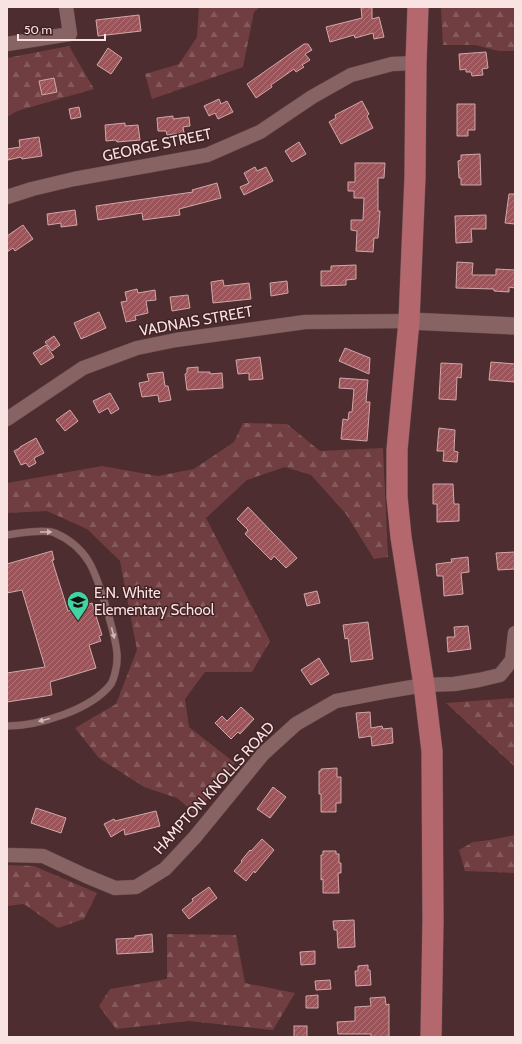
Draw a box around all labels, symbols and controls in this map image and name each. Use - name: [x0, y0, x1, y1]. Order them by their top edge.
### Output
- scale bar: [18, 16, 105, 42]
- text: 50 m: [24, 22, 52, 37]
- street label: GEORGE STREET: [101, 125, 213, 165]
- street label: VADNAIS STREET: [138, 302, 254, 340]
- one-way arrow: [40, 529, 53, 535]
- place label: E.N. White Elementary School: [94, 584, 215, 619]
- school or university icon: E.N. White Elementary School: [65, 589, 91, 622]
- one-way arrow: [110, 627, 116, 639]
- one-way arrow: [37, 718, 50, 724]
- street label: HAMPTON KNOLLS ROAD: [150, 718, 278, 858]

